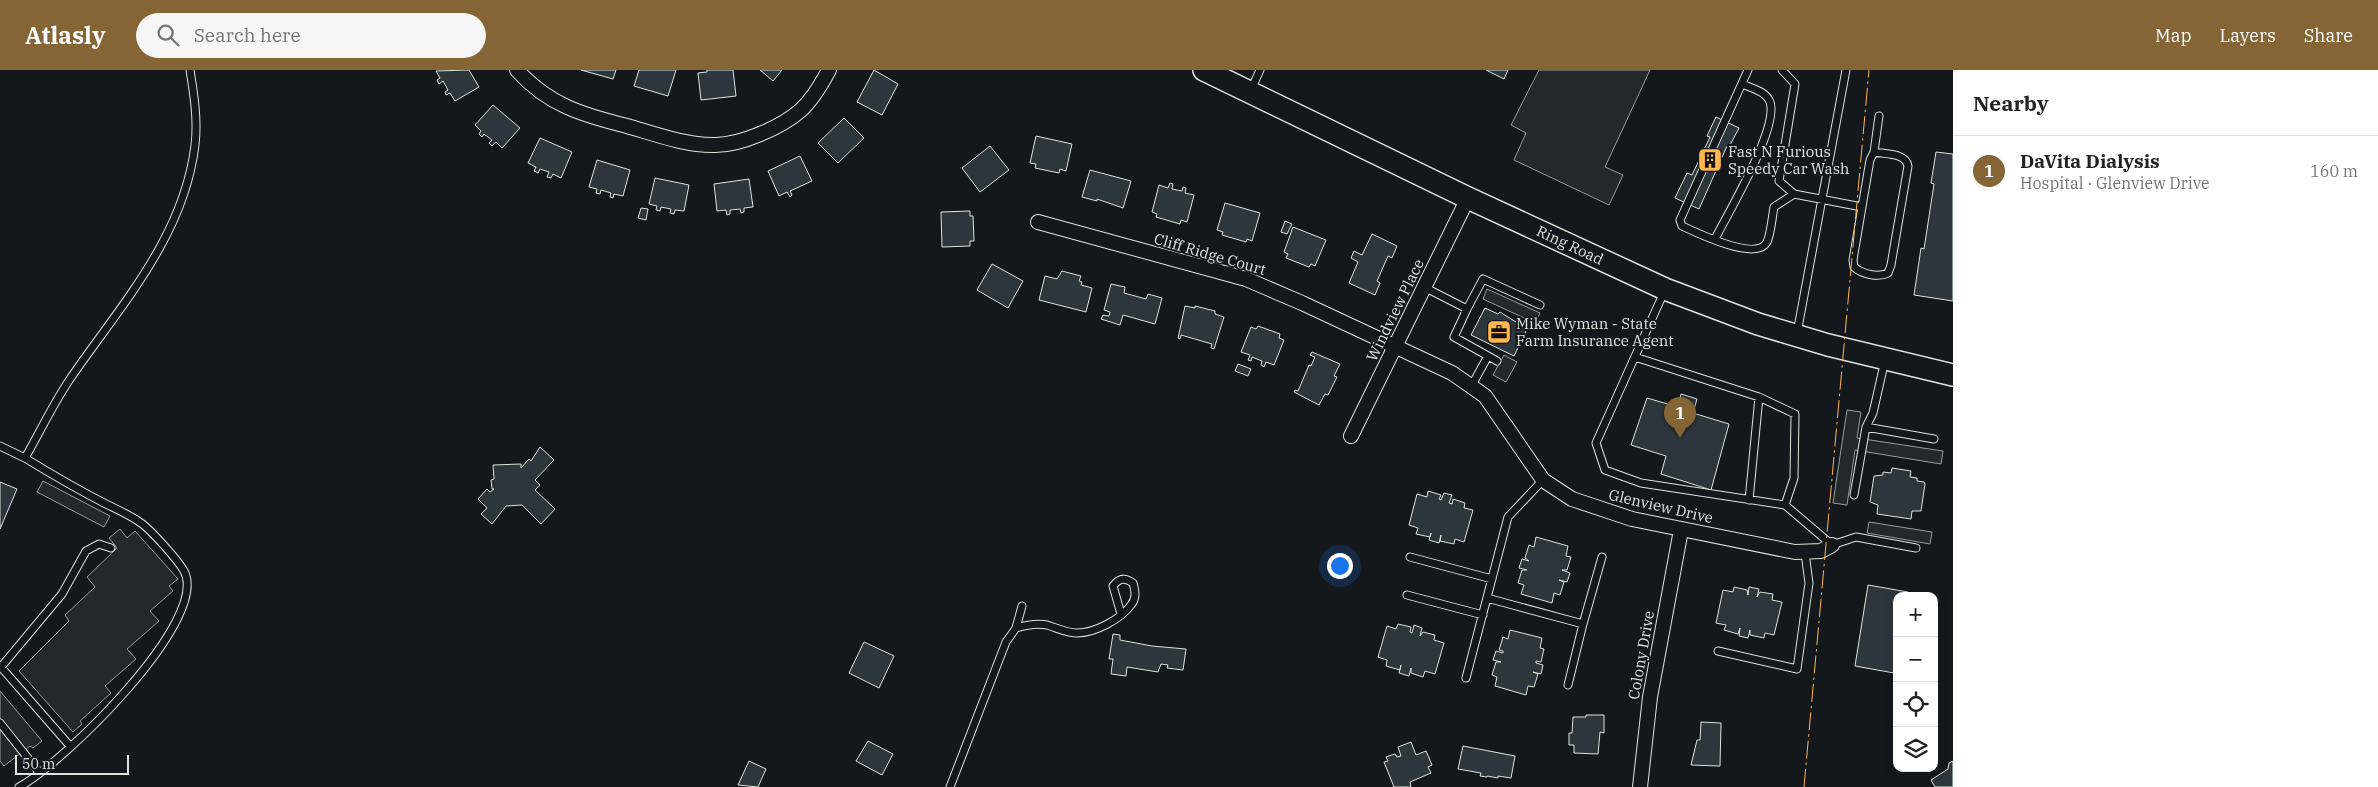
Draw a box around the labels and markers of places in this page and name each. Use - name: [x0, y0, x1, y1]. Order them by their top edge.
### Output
- place label: Fast N Furious Speedy Car Wash: [1728, 142, 1849, 178]
- building icon: Fast N Furious Speedy Car Wash: [1697, 147, 1723, 173]
- place label: Mike Wyman - State Farm Insurance Agent: [1516, 314, 1674, 350]
- office icon: Mike Wyman - State Farm Insurance Agent: [1486, 319, 1512, 345]
- pin: 1: [1664, 397, 1696, 438]

